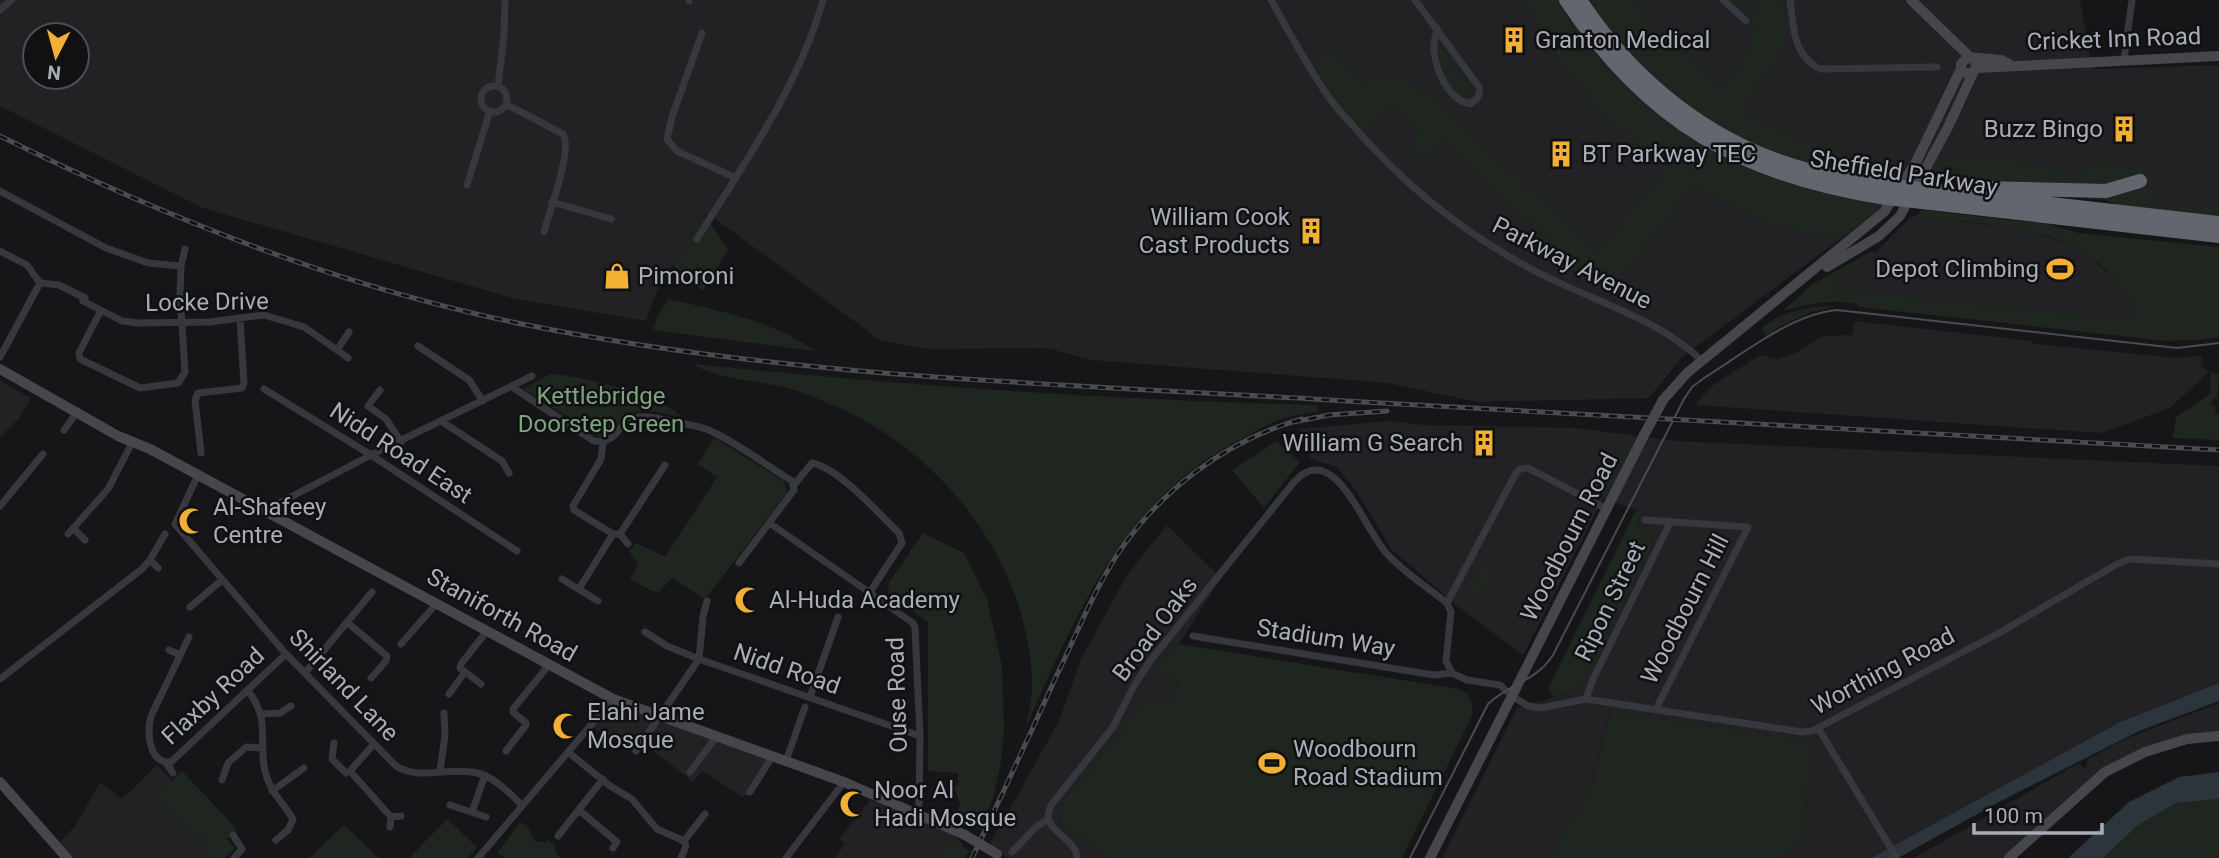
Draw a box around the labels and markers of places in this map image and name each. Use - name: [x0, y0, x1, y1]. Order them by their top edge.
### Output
- building icon: Granton Medical: [1499, 25, 1529, 55]
- place label: Granton Medical: [1535, 26, 1710, 54]
- building icon: Buzz Bingo: [2109, 114, 2139, 144]
- place label: Buzz Bingo: [1984, 115, 2103, 143]
- building icon: BT Parkway TEC: [1546, 139, 1576, 169]
- place label: BT Parkway TEC: [1582, 140, 1756, 168]
- place label: William Cook Cast Products: [1139, 203, 1291, 259]
- building icon: William Cook Cast Products: [1296, 216, 1326, 246]
- sports icon: Depot Climbing: [2045, 254, 2075, 284]
- place label: Depot Climbing: [1875, 255, 2039, 283]
- shop icon: Pimoroni: [602, 261, 632, 291]
- place label: Pimoroni: [638, 262, 734, 290]
- building icon: William G Search: [1469, 428, 1499, 458]
- place label: William G Search: [1282, 429, 1463, 457]
- place label: Al-Shafeey Centre: [213, 493, 327, 549]
- mosque icon: Al-Shafeey Centre: [177, 506, 207, 536]
- mosque icon: Al-Huda Academy: [733, 585, 763, 615]
- place label: Al-Huda Academy: [769, 586, 961, 614]
- place label: Elahi Jame Mosque: [587, 698, 705, 754]
- mosque icon: Elahi Jame Mosque: [551, 711, 581, 741]
- place label: Woodbourn Road Stadium: [1293, 735, 1443, 791]
- sports icon: Woodbourn Road Stadium: [1257, 748, 1287, 778]
- place label: Noor Al Hadi Mosque: [874, 776, 1016, 832]
- mosque icon: Noor Al Hadi Mosque: [838, 789, 868, 819]

